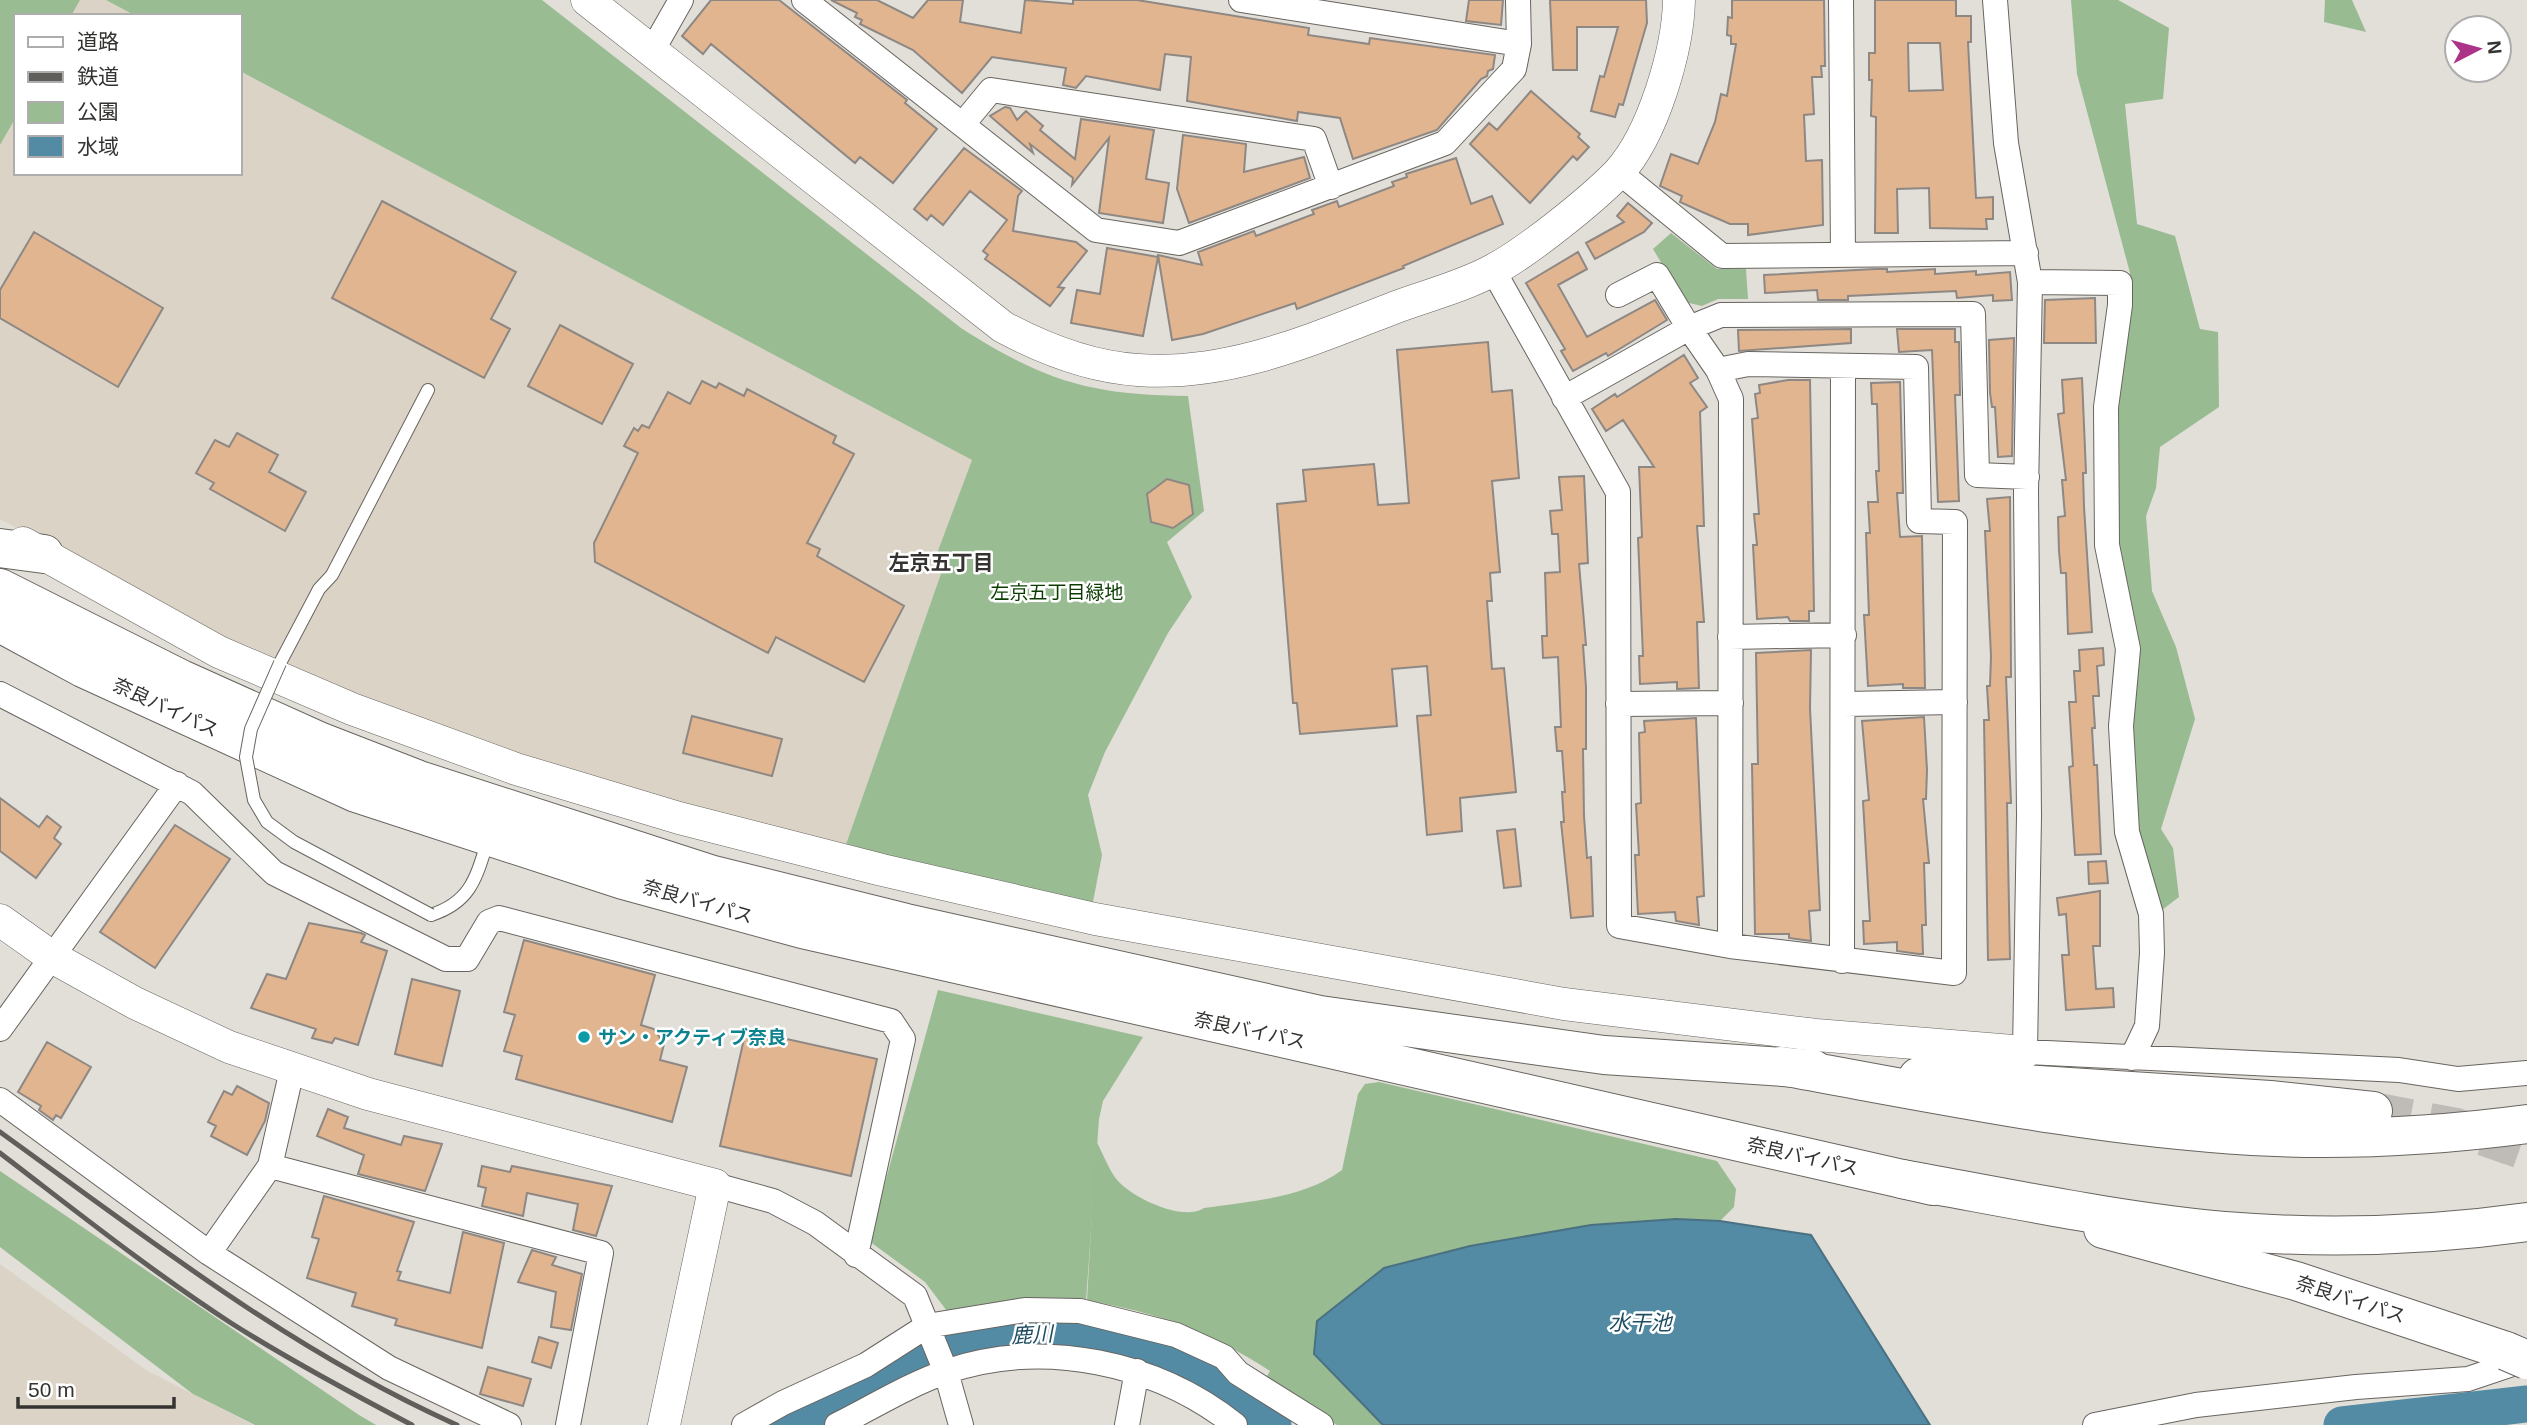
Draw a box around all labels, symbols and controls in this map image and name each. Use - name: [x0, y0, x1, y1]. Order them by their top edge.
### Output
- legend: [14, 14, 242, 175]
- north arrow: [2443, 14, 2513, 84]
- text: 道路: [77, 30, 119, 53]
- text: N: [2483, 39, 2506, 55]
- text: 鉄道: [77, 65, 119, 88]
- text: 公園: [77, 100, 119, 123]
- text: 水域: [77, 135, 119, 158]
- district label: 左京五丁目: [889, 551, 994, 574]
- park label: 左京五丁目緑地: [990, 582, 1124, 603]
- street label: 奈良バイパス: [110, 674, 222, 741]
- street label: 奈良バイパス: [640, 876, 755, 927]
- street label: 奈良バイパス: [1192, 1008, 1308, 1053]
- place label: サン・アクティブ奈良: [598, 1027, 786, 1048]
- marker: サン・アクティブ奈良: [576, 1029, 592, 1045]
- street label: 奈良バイパス: [1745, 1133, 1861, 1179]
- street label: 奈良バイパス: [2294, 1272, 2408, 1327]
- water label: 水干池: [1609, 1311, 1673, 1334]
- water label: 鹿川: [1010, 1322, 1056, 1347]
- scale bar: [18, 1366, 173, 1410]
- text: 50 m: [28, 1378, 75, 1401]

